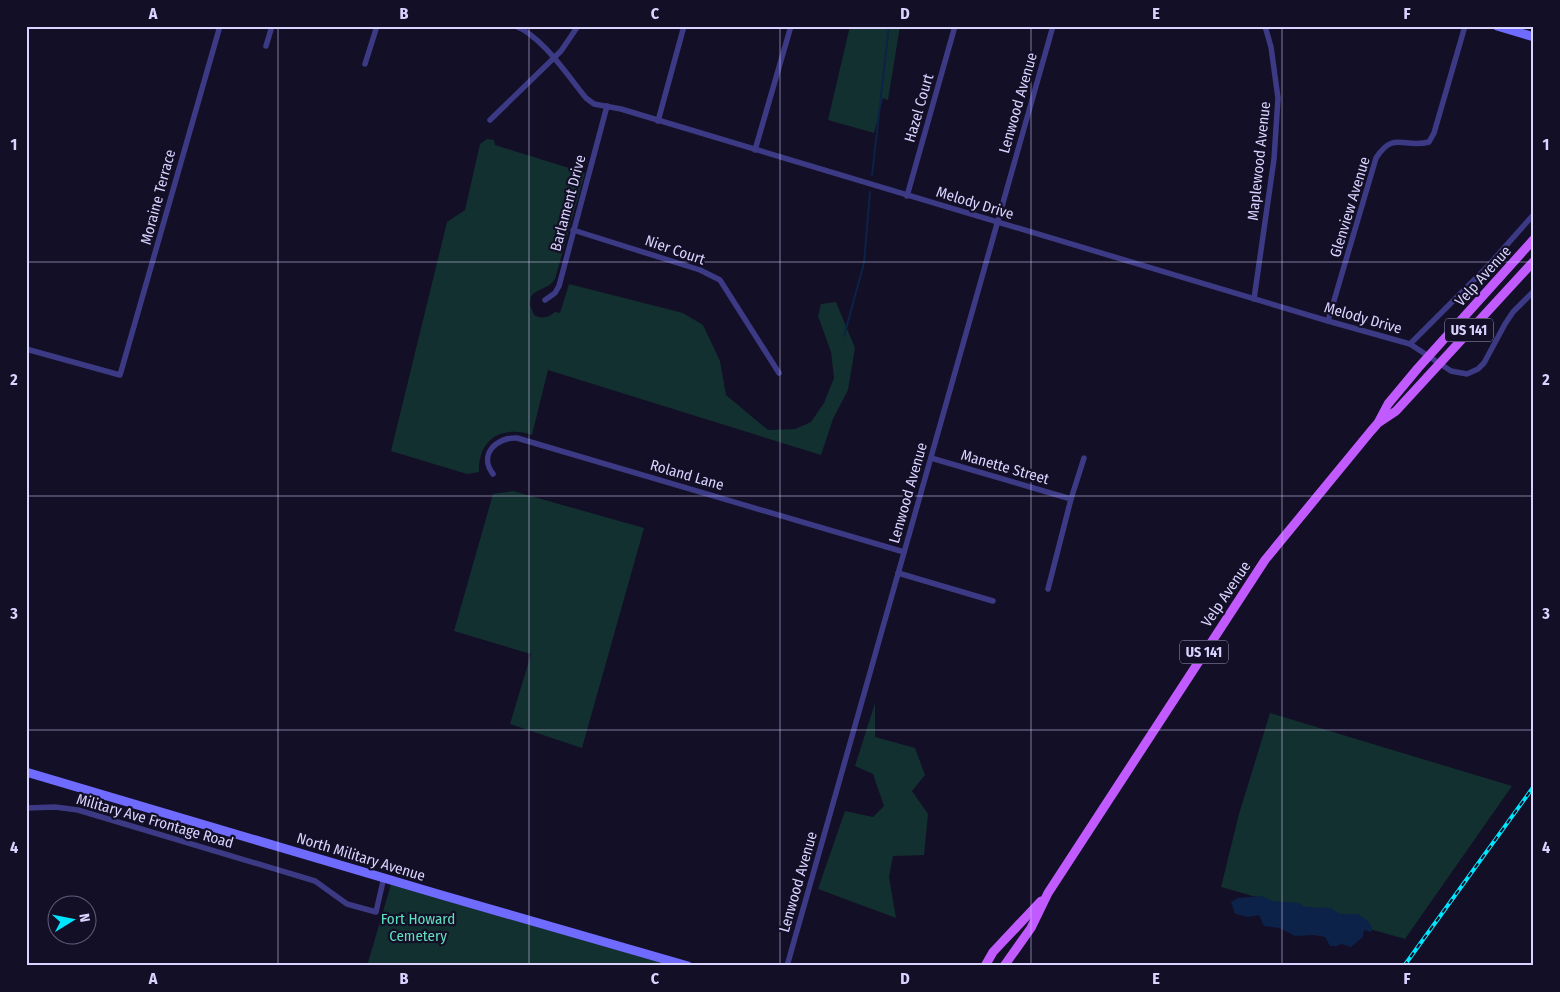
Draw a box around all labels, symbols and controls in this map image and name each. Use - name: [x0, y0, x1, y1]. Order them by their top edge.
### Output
- text: A: [148, 4, 158, 23]
- text: B: [400, 4, 409, 23]
- text: C: [651, 4, 660, 23]
- text: D: [900, 4, 910, 23]
- text: E: [1152, 4, 1160, 23]
- text: F: [1403, 4, 1411, 23]
- street label: Lenwood Avenue: [995, 51, 1041, 155]
- street label: Hazel Court: [901, 72, 937, 144]
- street label: Maplewood Avenue: [1244, 101, 1274, 221]
- text: 1: [11, 135, 17, 154]
- text: 1: [1543, 135, 1549, 154]
- street label: Moraine Terrace: [137, 147, 179, 247]
- street label: Barlament Drive: [546, 153, 590, 253]
- street label: Glenview Avenue: [1326, 155, 1374, 259]
- street label: Melody Drive: [934, 183, 1016, 223]
- street label: Nier Court: [643, 231, 707, 269]
- street label: Velp Avenue: [1451, 242, 1515, 310]
- street label: Melody Drive: [1322, 298, 1404, 338]
- road number: US 141: [1445, 318, 1493, 342]
- text: 2: [9, 370, 18, 389]
- text: 2: [1541, 370, 1550, 389]
- street label: Lenwood Avenue: [885, 441, 931, 545]
- street label: Manette Street: [959, 446, 1051, 488]
- street label: Roland Lane: [648, 456, 726, 494]
- street label: Velp Avenue: [1198, 558, 1254, 630]
- text: 3: [9, 604, 18, 623]
- text: 3: [1541, 604, 1550, 623]
- road number: US 141: [1180, 640, 1228, 664]
- street label: Military Ave Frontage Road: [74, 790, 236, 852]
- street label: North Military Avenue: [295, 829, 427, 885]
- street label: Lenwood Avenue: [775, 830, 821, 934]
- text: 4: [10, 838, 18, 857]
- text: 4: [1542, 838, 1550, 857]
- north arrow: [48, 894, 98, 944]
- park label: Fort Howard Cemetery: [381, 910, 455, 945]
- text: N: [75, 912, 93, 923]
- text: A: [148, 969, 158, 988]
- text: B: [400, 969, 409, 988]
- text: C: [651, 969, 660, 988]
- text: D: [900, 969, 910, 988]
- text: E: [1152, 969, 1160, 988]
- text: F: [1403, 969, 1411, 988]

